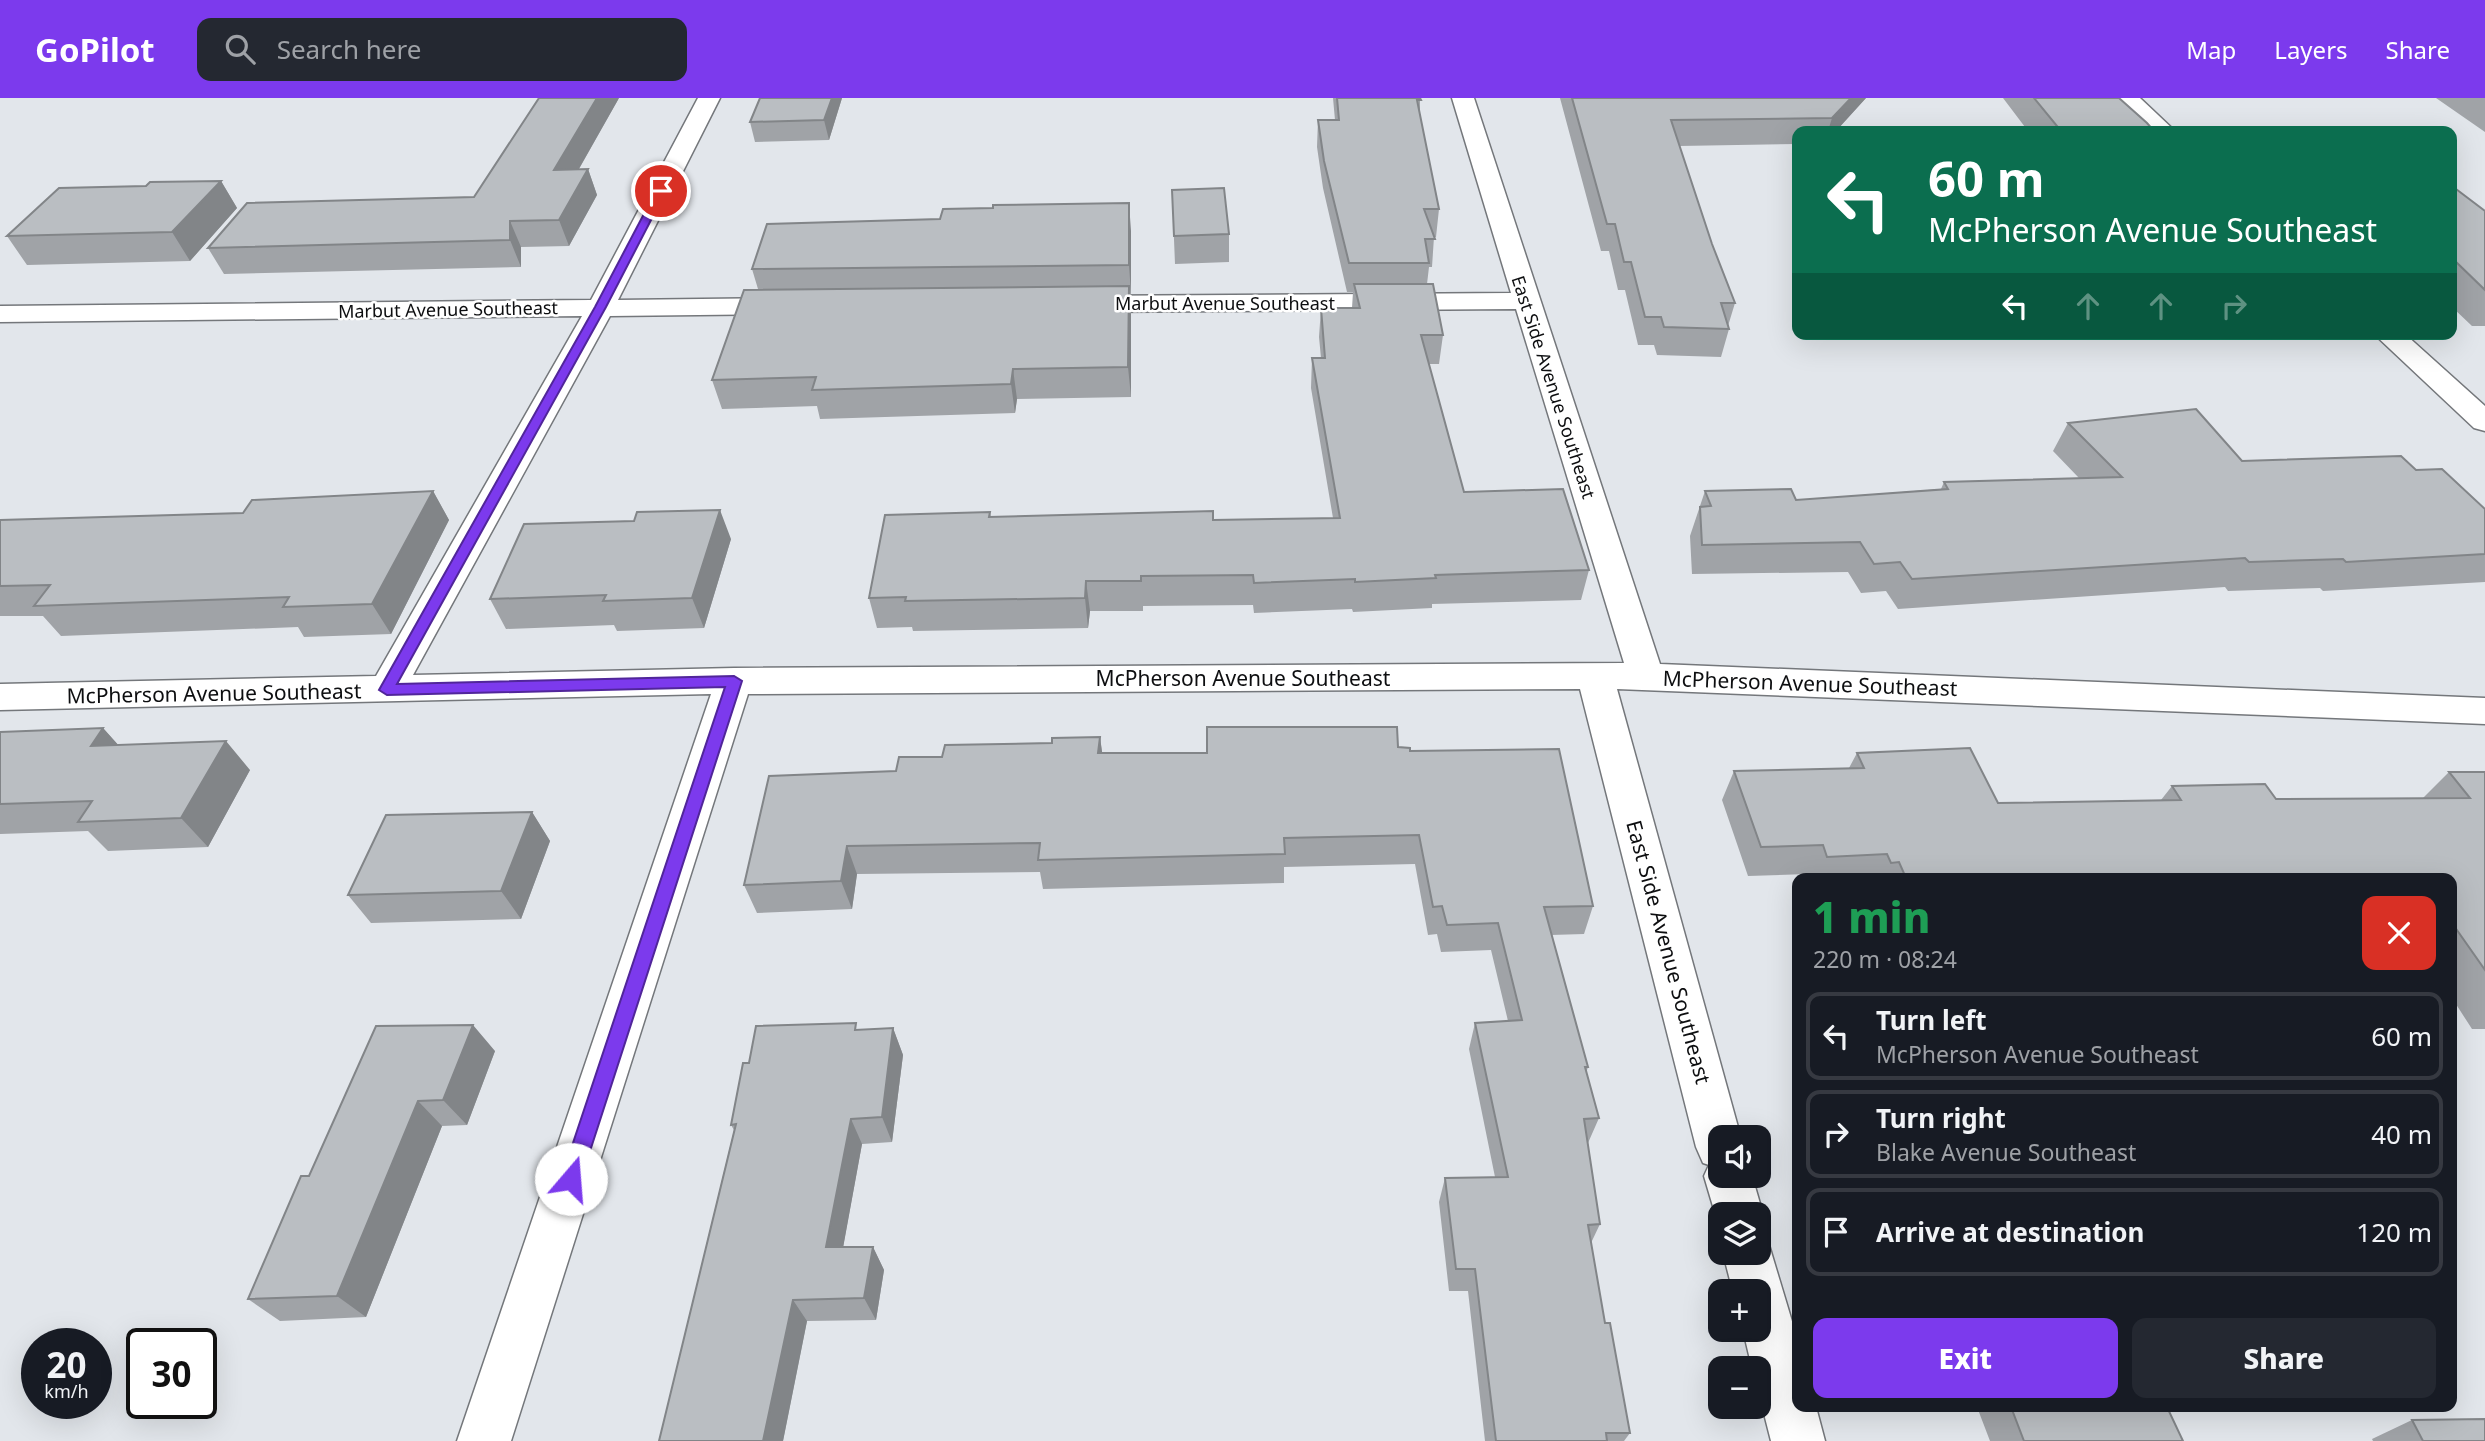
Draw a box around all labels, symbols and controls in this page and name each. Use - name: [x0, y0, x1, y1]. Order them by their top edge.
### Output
- search box: [197, 18, 687, 81]
- text: GoPilot: [35, 27, 155, 72]
- icon: search: [221, 30, 259, 68]
- text: Search here: [277, 31, 421, 67]
- text: Map: [2186, 33, 2236, 66]
- text: Layers: [2274, 33, 2348, 66]
- text: Share: [2386, 33, 2450, 66]
- text: 60 m: [1928, 145, 2045, 211]
- icon: left: [1813, 154, 1904, 245]
- pin: [631, 161, 691, 221]
- icon: arrive: [642, 172, 680, 210]
- text: McPherson Avenue Southeast: [1928, 208, 2377, 251]
- street label: East Side Avenue Southeast: [1507, 272, 1602, 502]
- icon: left: [1996, 287, 2034, 325]
- icon: ahead: [2069, 287, 2107, 325]
- icon: ahead: [2142, 287, 2180, 325]
- icon: right: [2215, 287, 2253, 325]
- street label: Marbut Avenue Southeast: [1115, 291, 1335, 315]
- street label: Marbut Avenue Southeast: [338, 295, 559, 323]
- street label: McPherson Avenue Southeast: [1096, 664, 1391, 692]
- street label: McPherson Avenue Southeast: [1662, 664, 1958, 702]
- street label: McPherson Avenue Southeast: [66, 676, 362, 710]
- street label: East Side Avenue Southeast: [1620, 817, 1718, 1087]
- text: 1 min: [1813, 888, 1930, 945]
- button: close: [2362, 896, 2436, 970]
- text: 220 m · 08:24: [1813, 943, 1957, 975]
- text: Turn left: [1876, 1002, 1987, 1038]
- icon: left: [1817, 1017, 1855, 1055]
- text: 60 m: [2371, 1018, 2432, 1054]
- text: McPherson Avenue Southeast: [1876, 1038, 2199, 1070]
- text: Turn right: [1876, 1100, 2006, 1136]
- icon: right: [1817, 1115, 1855, 1153]
- text: 40 m: [2371, 1116, 2432, 1152]
- map controls: [1708, 1125, 1771, 1419]
- button: sound: [1708, 1125, 1771, 1188]
- text: Blake Avenue Southeast: [1876, 1136, 2136, 1168]
- position arrow: [534, 1142, 608, 1216]
- button: layers: [1708, 1202, 1771, 1265]
- icon: arrive: [1817, 1213, 1855, 1251]
- text: Arrive at destination: [1876, 1214, 2145, 1250]
- text: 120 m: [2356, 1214, 2432, 1250]
- button: +: [1708, 1279, 1771, 1342]
- button: Exit: [1813, 1318, 2118, 1398]
- button: Share: [2132, 1318, 2436, 1398]
- speed limit sign: 30: [126, 1328, 217, 1419]
- text: 20: [46, 1341, 87, 1388]
- button: −: [1708, 1356, 1771, 1419]
- text: km/h: [44, 1379, 89, 1403]

